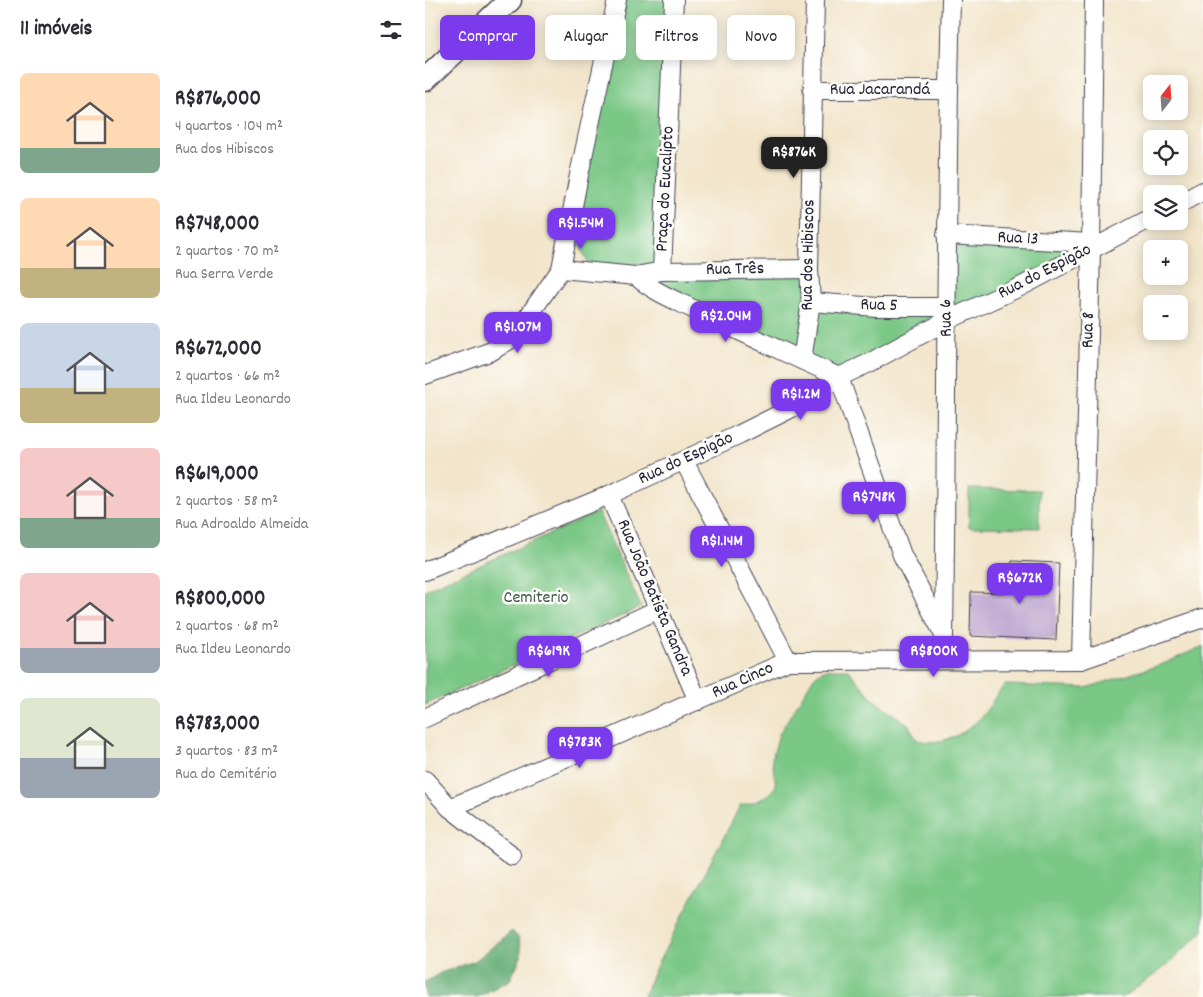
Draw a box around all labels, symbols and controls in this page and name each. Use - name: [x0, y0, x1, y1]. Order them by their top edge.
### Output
- text: 11 imóveis: [20, 15, 92, 45]
- chip: Comprar: [440, 15, 535, 60]
- chip: Alugar: [545, 15, 626, 60]
- chip: Filtros: [636, 15, 717, 60]
- chip: Novo: [727, 15, 795, 60]
- icon: filters: [377, 16, 405, 44]
- north arrow: [1143, 75, 1187, 120]
- map controls: [1143, 75, 1188, 340]
- street label: Rua Jacarandá: [830, 78, 930, 103]
- text: R$876,000: [175, 85, 261, 115]
- icon: home: [60, 93, 120, 153]
- text: 4 quartos · 104 m²: [175, 115, 283, 138]
- street label: Praça do Eucalipto: [650, 126, 682, 252]
- button: locate: [1143, 130, 1188, 175]
- pin: R$876K: [753, 136, 835, 179]
- text: Rua dos Hibiscos: [175, 138, 274, 161]
- text: R$876K: [772, 141, 816, 164]
- button: layers: [1143, 185, 1188, 230]
- street label: Rua dos Hibiscos: [796, 199, 822, 311]
- pin: R$1.54M: [535, 208, 627, 250]
- text: R$748,000: [175, 210, 259, 240]
- text: R$1.54M: [558, 212, 604, 235]
- icon: home: [60, 218, 120, 278]
- street label: Rua 13: [997, 225, 1039, 253]
- street label: Rua do Espigão: [994, 238, 1096, 306]
- text: 2 quartos · 70 m²: [175, 240, 279, 263]
- button: +: [1143, 240, 1188, 285]
- street label: Rua Três: [706, 257, 764, 283]
- text: Rua Serra Verde: [175, 263, 273, 286]
- street label: Rua 5: [860, 293, 898, 319]
- button: −: [1143, 295, 1188, 340]
- street label: Rua 6: [934, 299, 960, 337]
- pin: R$2.04M: [680, 300, 772, 343]
- text: R$2.04M: [701, 305, 751, 328]
- pin: R$1.07M: [472, 312, 564, 354]
- street label: Rua 8: [1076, 312, 1102, 348]
- text: R$1.07M: [495, 316, 541, 339]
- text: R$672,000: [175, 335, 262, 365]
- icon: home: [60, 343, 120, 403]
- text: 2 quartos · 66 m²: [175, 365, 280, 388]
- pin: R$1.2M: [760, 378, 842, 421]
- text: R$1.2M: [782, 383, 820, 406]
- text: Rua Ildeu Leonardo: [175, 388, 291, 411]
- street label: Rua do Espigão: [635, 426, 737, 492]
- text: R$619,000: [175, 460, 259, 490]
- icon: home: [60, 468, 120, 528]
- pin: R$748K: [833, 482, 915, 524]
- text: R$748K: [853, 486, 895, 509]
- text: 2 quartos · 58 m²: [175, 490, 278, 513]
- text: Rua Adroaldo Almeida: [175, 513, 308, 536]
- street label: Rua João Batista Gandra: [610, 516, 699, 681]
- pin: R$1.14M: [676, 526, 768, 568]
- text: R$1.14M: [701, 530, 743, 553]
- pin: R$672K: [979, 562, 1061, 605]
- text: R$672K: [998, 567, 1042, 590]
- text: R$800,000: [175, 585, 266, 615]
- park label: Cemiterio: [503, 586, 569, 611]
- icon: home: [60, 593, 120, 653]
- text: 2 quartos · 68 m²: [175, 615, 279, 638]
- pin: R$619K: [508, 636, 590, 678]
- pin: R$800K: [893, 636, 975, 678]
- text: Rua Ildeu Leonardo: [175, 638, 291, 661]
- text: R$619K: [528, 640, 570, 663]
- text: R$800K: [910, 640, 958, 663]
- street label: Rua Cinco: [708, 656, 778, 706]
- text: R$783,000: [175, 710, 260, 740]
- icon: home: [60, 718, 120, 778]
- pin: R$783K: [539, 726, 621, 769]
- text: R$783K: [559, 731, 601, 754]
- text: 3 quartos · 83 m²: [175, 740, 278, 763]
- text: Rua do Cemitério: [175, 763, 277, 786]

